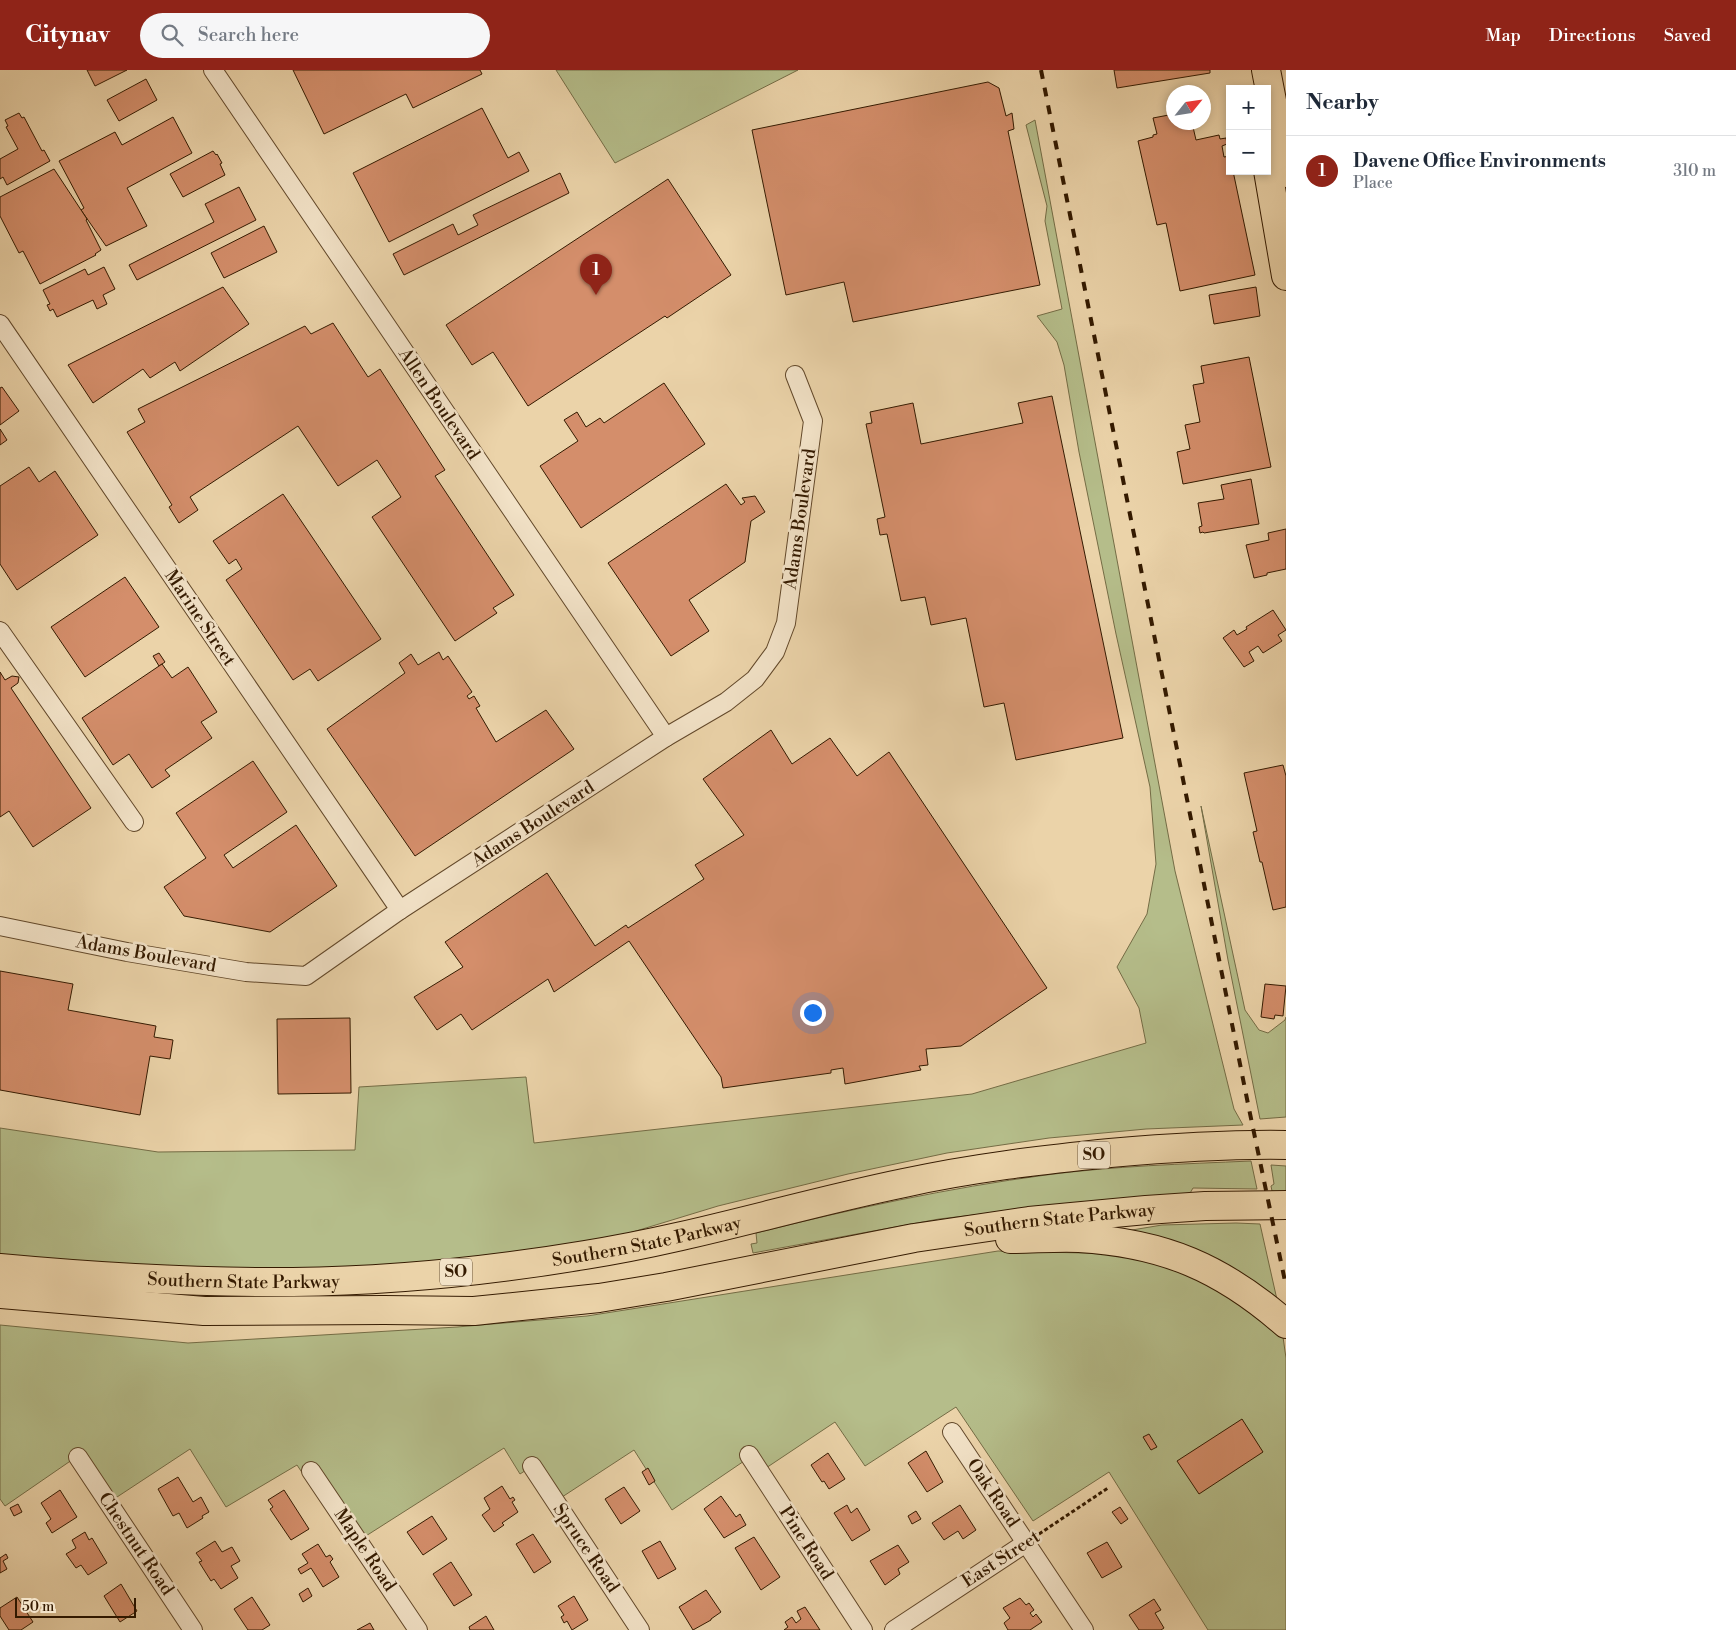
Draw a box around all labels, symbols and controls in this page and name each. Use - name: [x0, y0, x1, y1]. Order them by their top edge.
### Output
- search box: [140, 13, 490, 58]
- text: Citynav: [25, 20, 110, 50]
- icon: search: [158, 21, 186, 49]
- text: Search here: [198, 23, 299, 47]
- text: Map: [1485, 24, 1521, 47]
- text: Directions: [1549, 24, 1636, 47]
- text: Saved: [1664, 24, 1711, 47]
- north arrow: [1166, 85, 1211, 130]
- map controls: [1226, 85, 1271, 175]
- button: +: [1226, 85, 1271, 130]
- text: Nearby: [1306, 90, 1379, 116]
- button: −: [1226, 130, 1271, 175]
- text: Davene Office Environments: [1353, 149, 1606, 173]
- text: 1: [1318, 161, 1326, 181]
- text: 310 m: [1673, 161, 1716, 181]
- text: Place: [1353, 173, 1393, 193]
- pin: 1: [580, 254, 612, 295]
- street label: Allen Boulevard: [393, 343, 485, 465]
- street label: Adams Boulevard: [779, 446, 821, 592]
- street label: Marine Street: [159, 565, 241, 671]
- street label: Adams Boulevard: [466, 775, 599, 873]
- street label: Adams Boulevard: [73, 930, 219, 978]
- your location: [800, 1000, 826, 1026]
- road number: SO: [1078, 1142, 1110, 1168]
- street label: Southern State Parkway: [962, 1198, 1156, 1242]
- street label: Southern State Parkway: [550, 1211, 744, 1272]
- road number: SO: [440, 1258, 472, 1286]
- street label: Southern State Parkway: [147, 1267, 340, 1294]
- street label: Oak Road: [962, 1454, 1025, 1532]
- street label: Chestnut Road: [93, 1488, 179, 1601]
- street label: Spruce Road: [548, 1499, 625, 1598]
- street label: Pine Road: [774, 1502, 839, 1585]
- street label: Maple Road: [329, 1504, 402, 1597]
- street label: East Street: [958, 1525, 1045, 1593]
- scale bar: [15, 1595, 136, 1618]
- text: 50 m: [22, 1598, 54, 1616]

